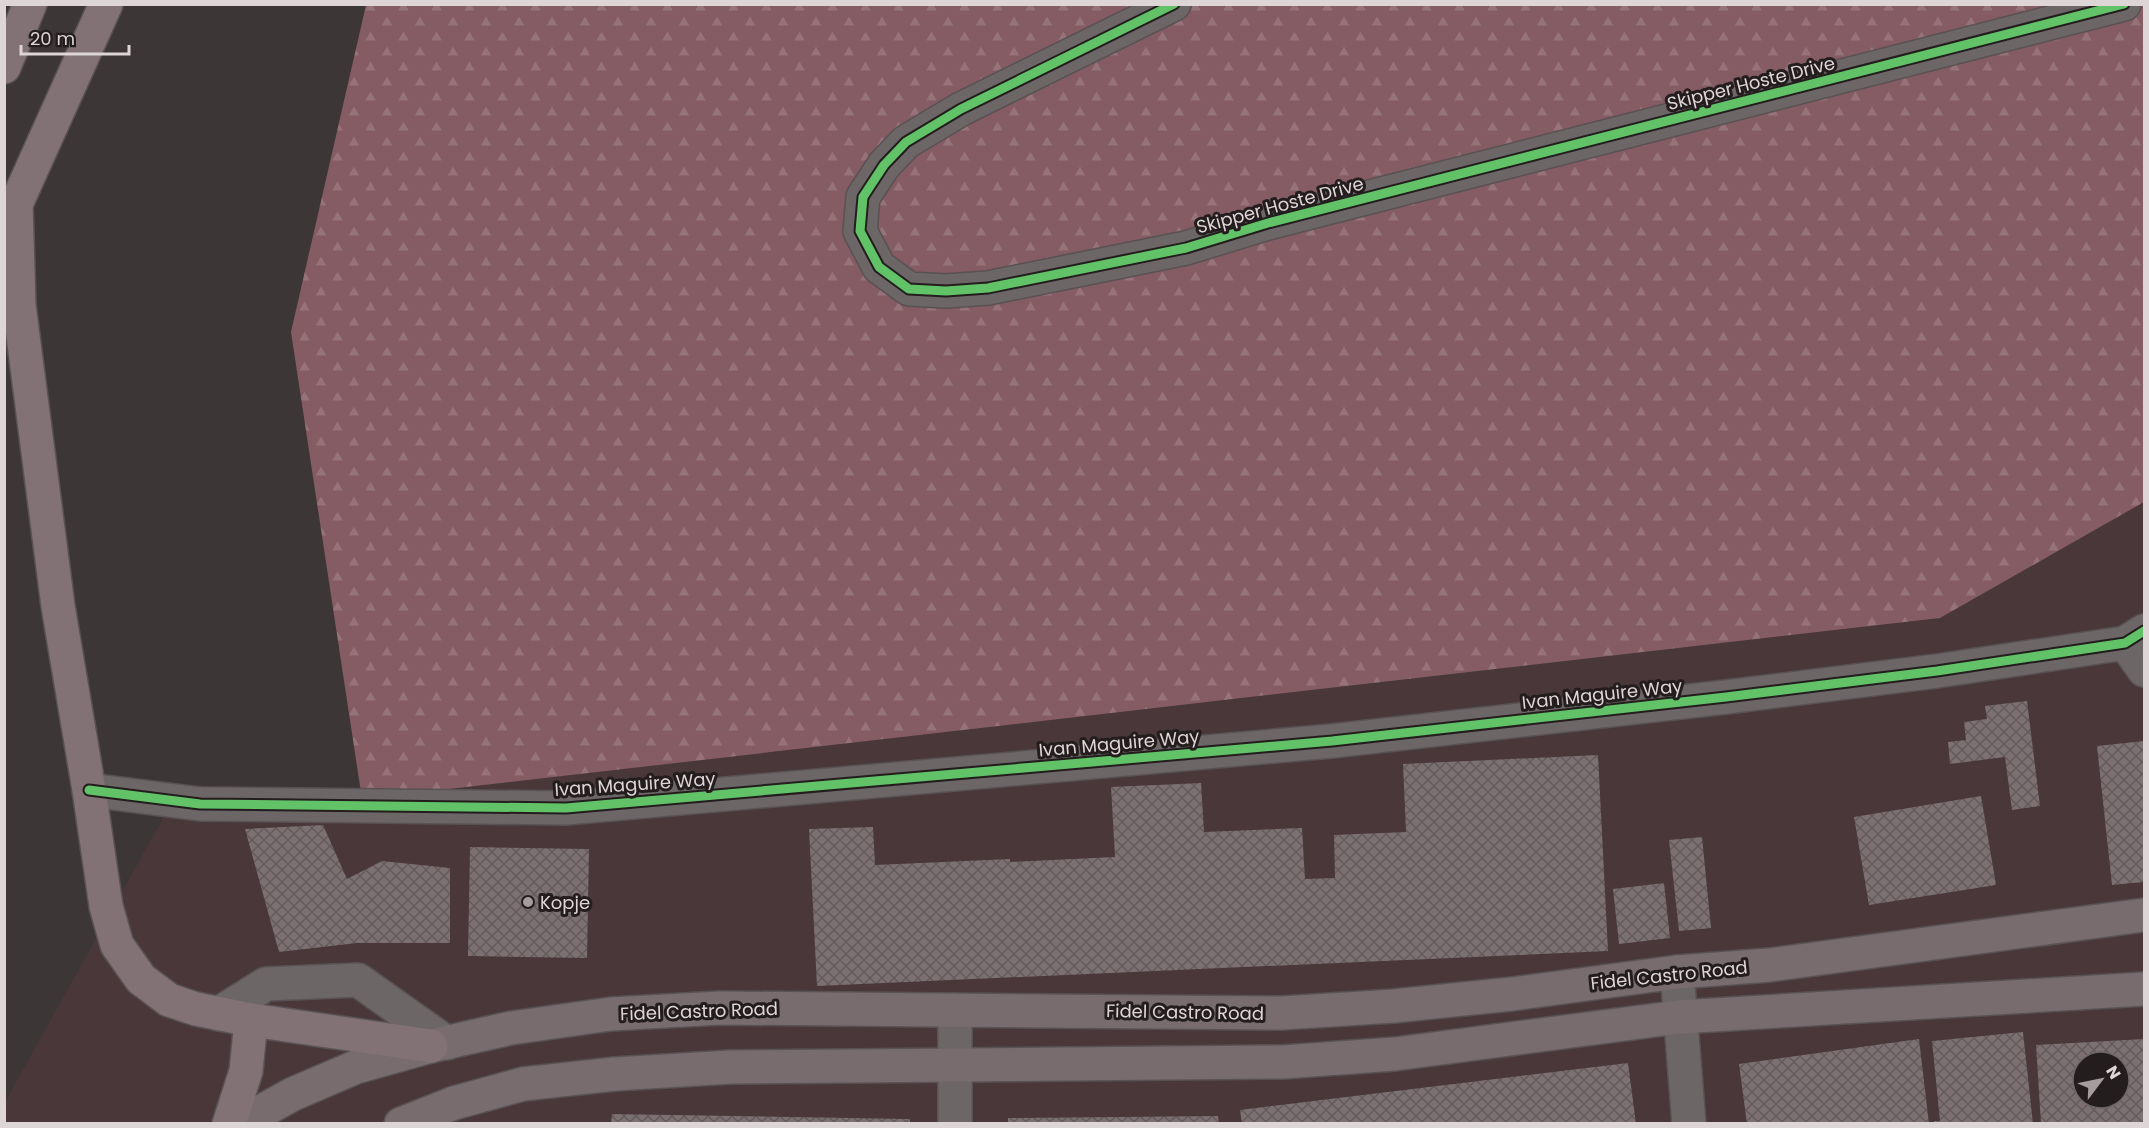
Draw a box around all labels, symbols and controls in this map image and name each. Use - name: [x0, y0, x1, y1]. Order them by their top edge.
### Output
- scale bar: [21, 18, 129, 56]
- text: 20 m: [30, 26, 75, 51]
- street label: Skipper Hoste Drive: [1664, 50, 1838, 116]
- street label: Skipper Hoste Drive: [1194, 171, 1366, 239]
- street label: Ivan Maguire Way: [1520, 673, 1684, 715]
- street label: Ivan Maguire Way: [1038, 724, 1200, 762]
- street label: Ivan Maguire Way: [554, 766, 716, 802]
- place label: Kopje: [540, 890, 590, 915]
- marker: Kopje: [521, 895, 535, 909]
- street label: Fidel Castro Road: [1589, 954, 1749, 996]
- street label: Fidel Castro Road: [620, 996, 778, 1026]
- street label: Fidel Castro Road: [1106, 998, 1264, 1026]
- north arrow: [2071, 1050, 2131, 1110]
- text: N: [2100, 1061, 2126, 1084]

